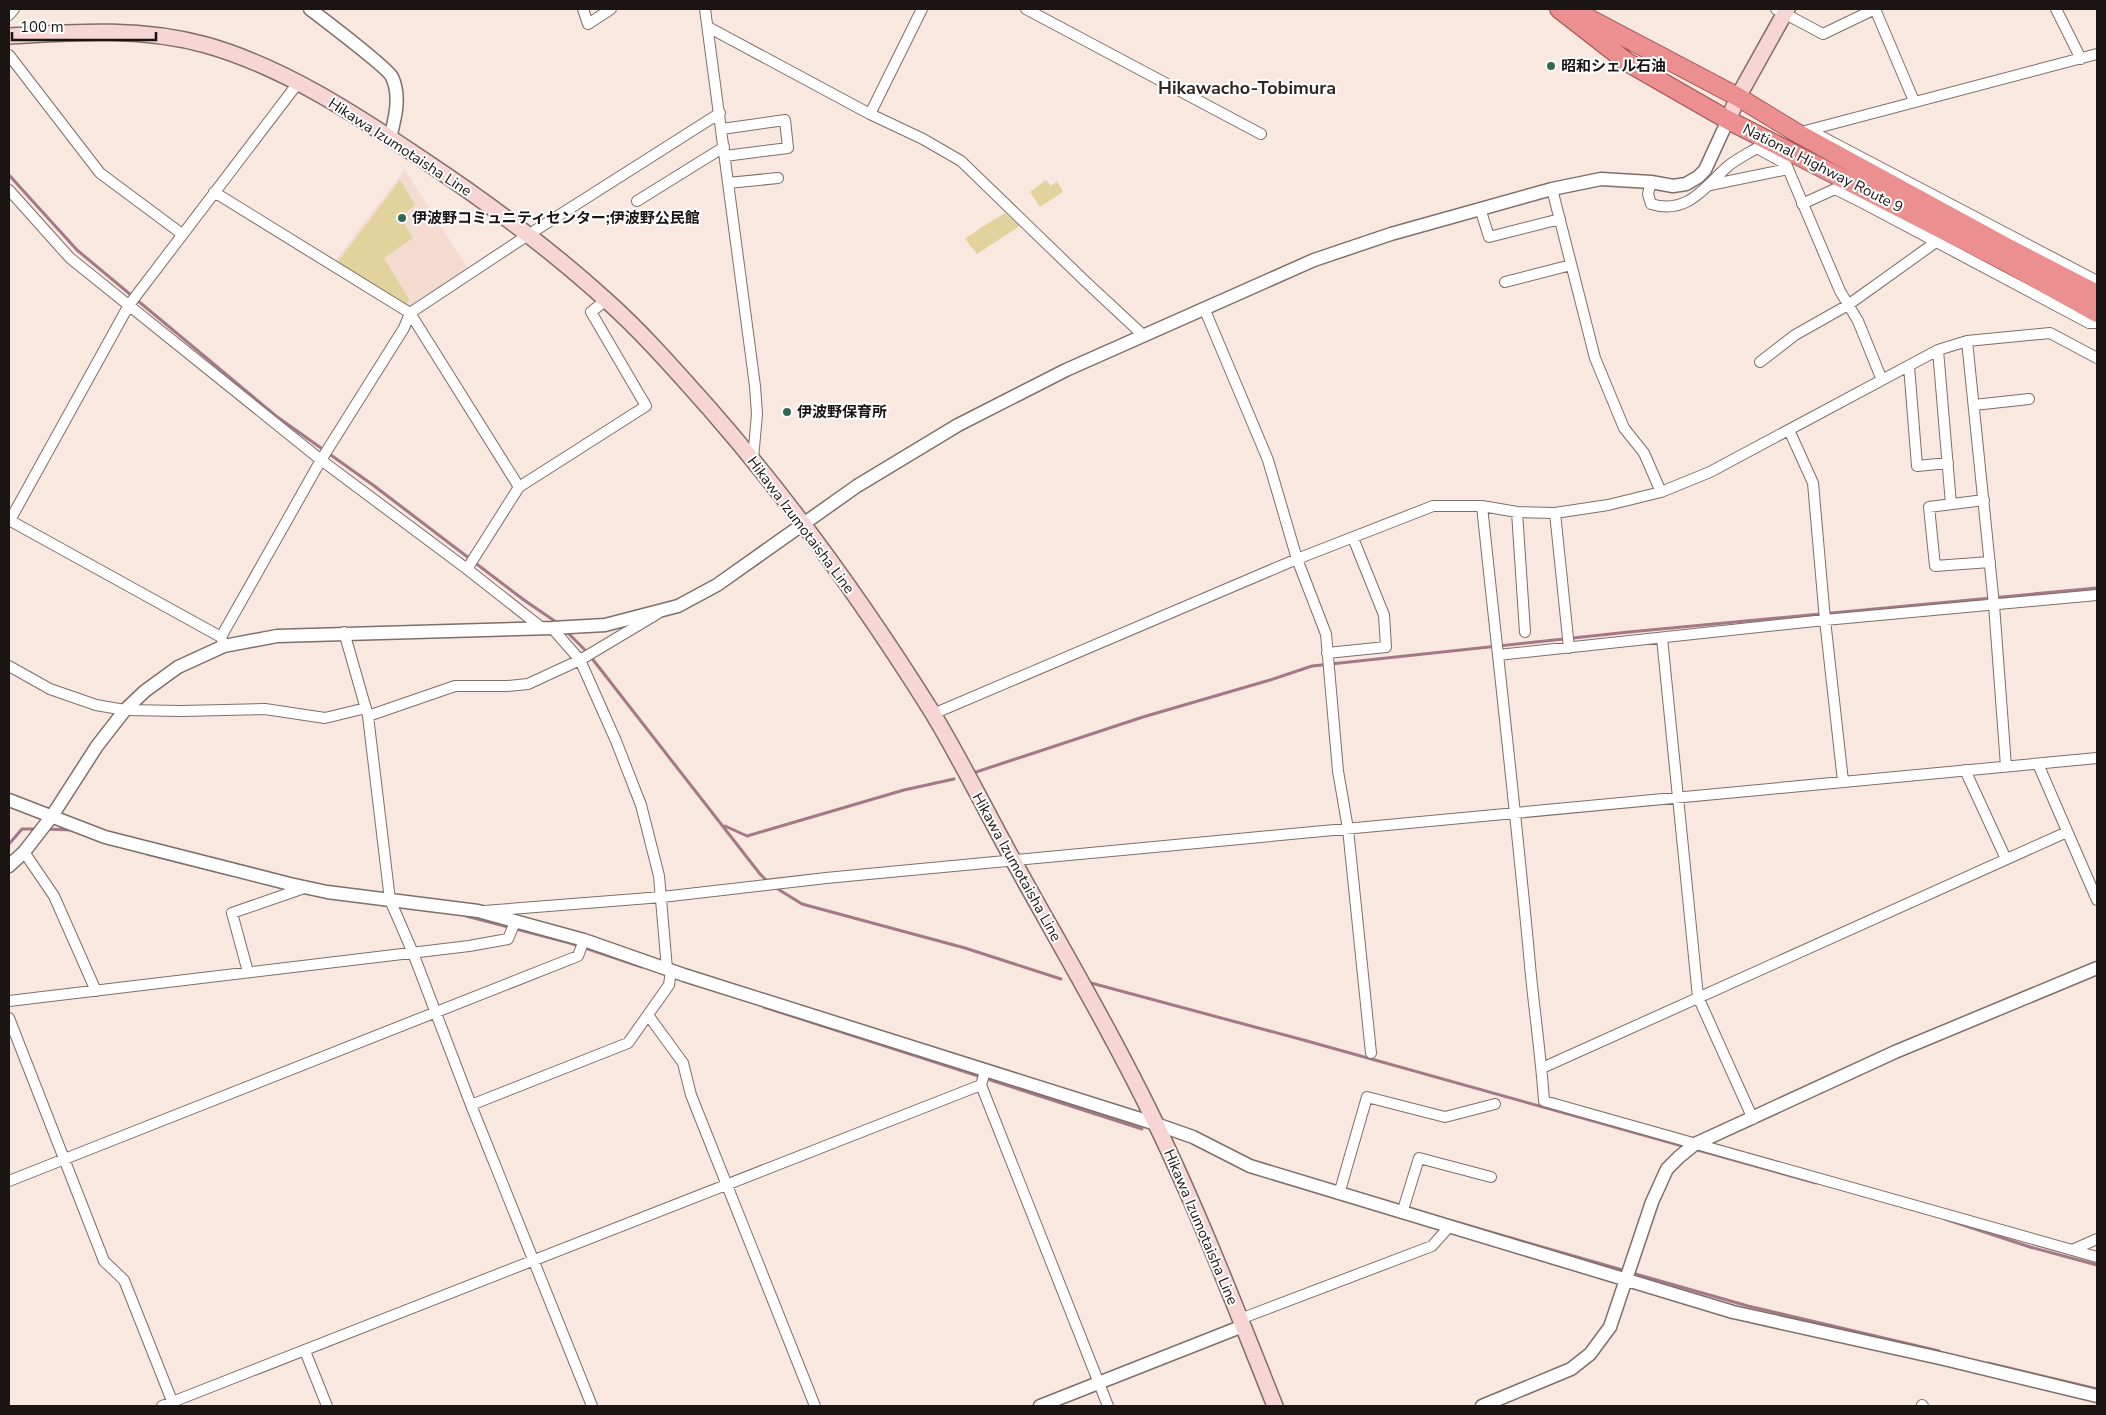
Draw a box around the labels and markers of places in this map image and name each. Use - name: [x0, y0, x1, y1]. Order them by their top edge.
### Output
- place label: 昭和シェル石油: [1561, 56, 1666, 76]
- marker: 昭和シェル石油: [1545, 60, 1557, 72]
- place label: 伊波野コミュニティセンター;伊波野公民館: [412, 208, 700, 228]
- marker: 伊波野コミュニティセンター;伊波野公民館: [396, 212, 408, 224]
- place label: 伊波野保育所: [797, 402, 887, 422]
- marker: 伊波野保育所: [781, 406, 793, 418]

